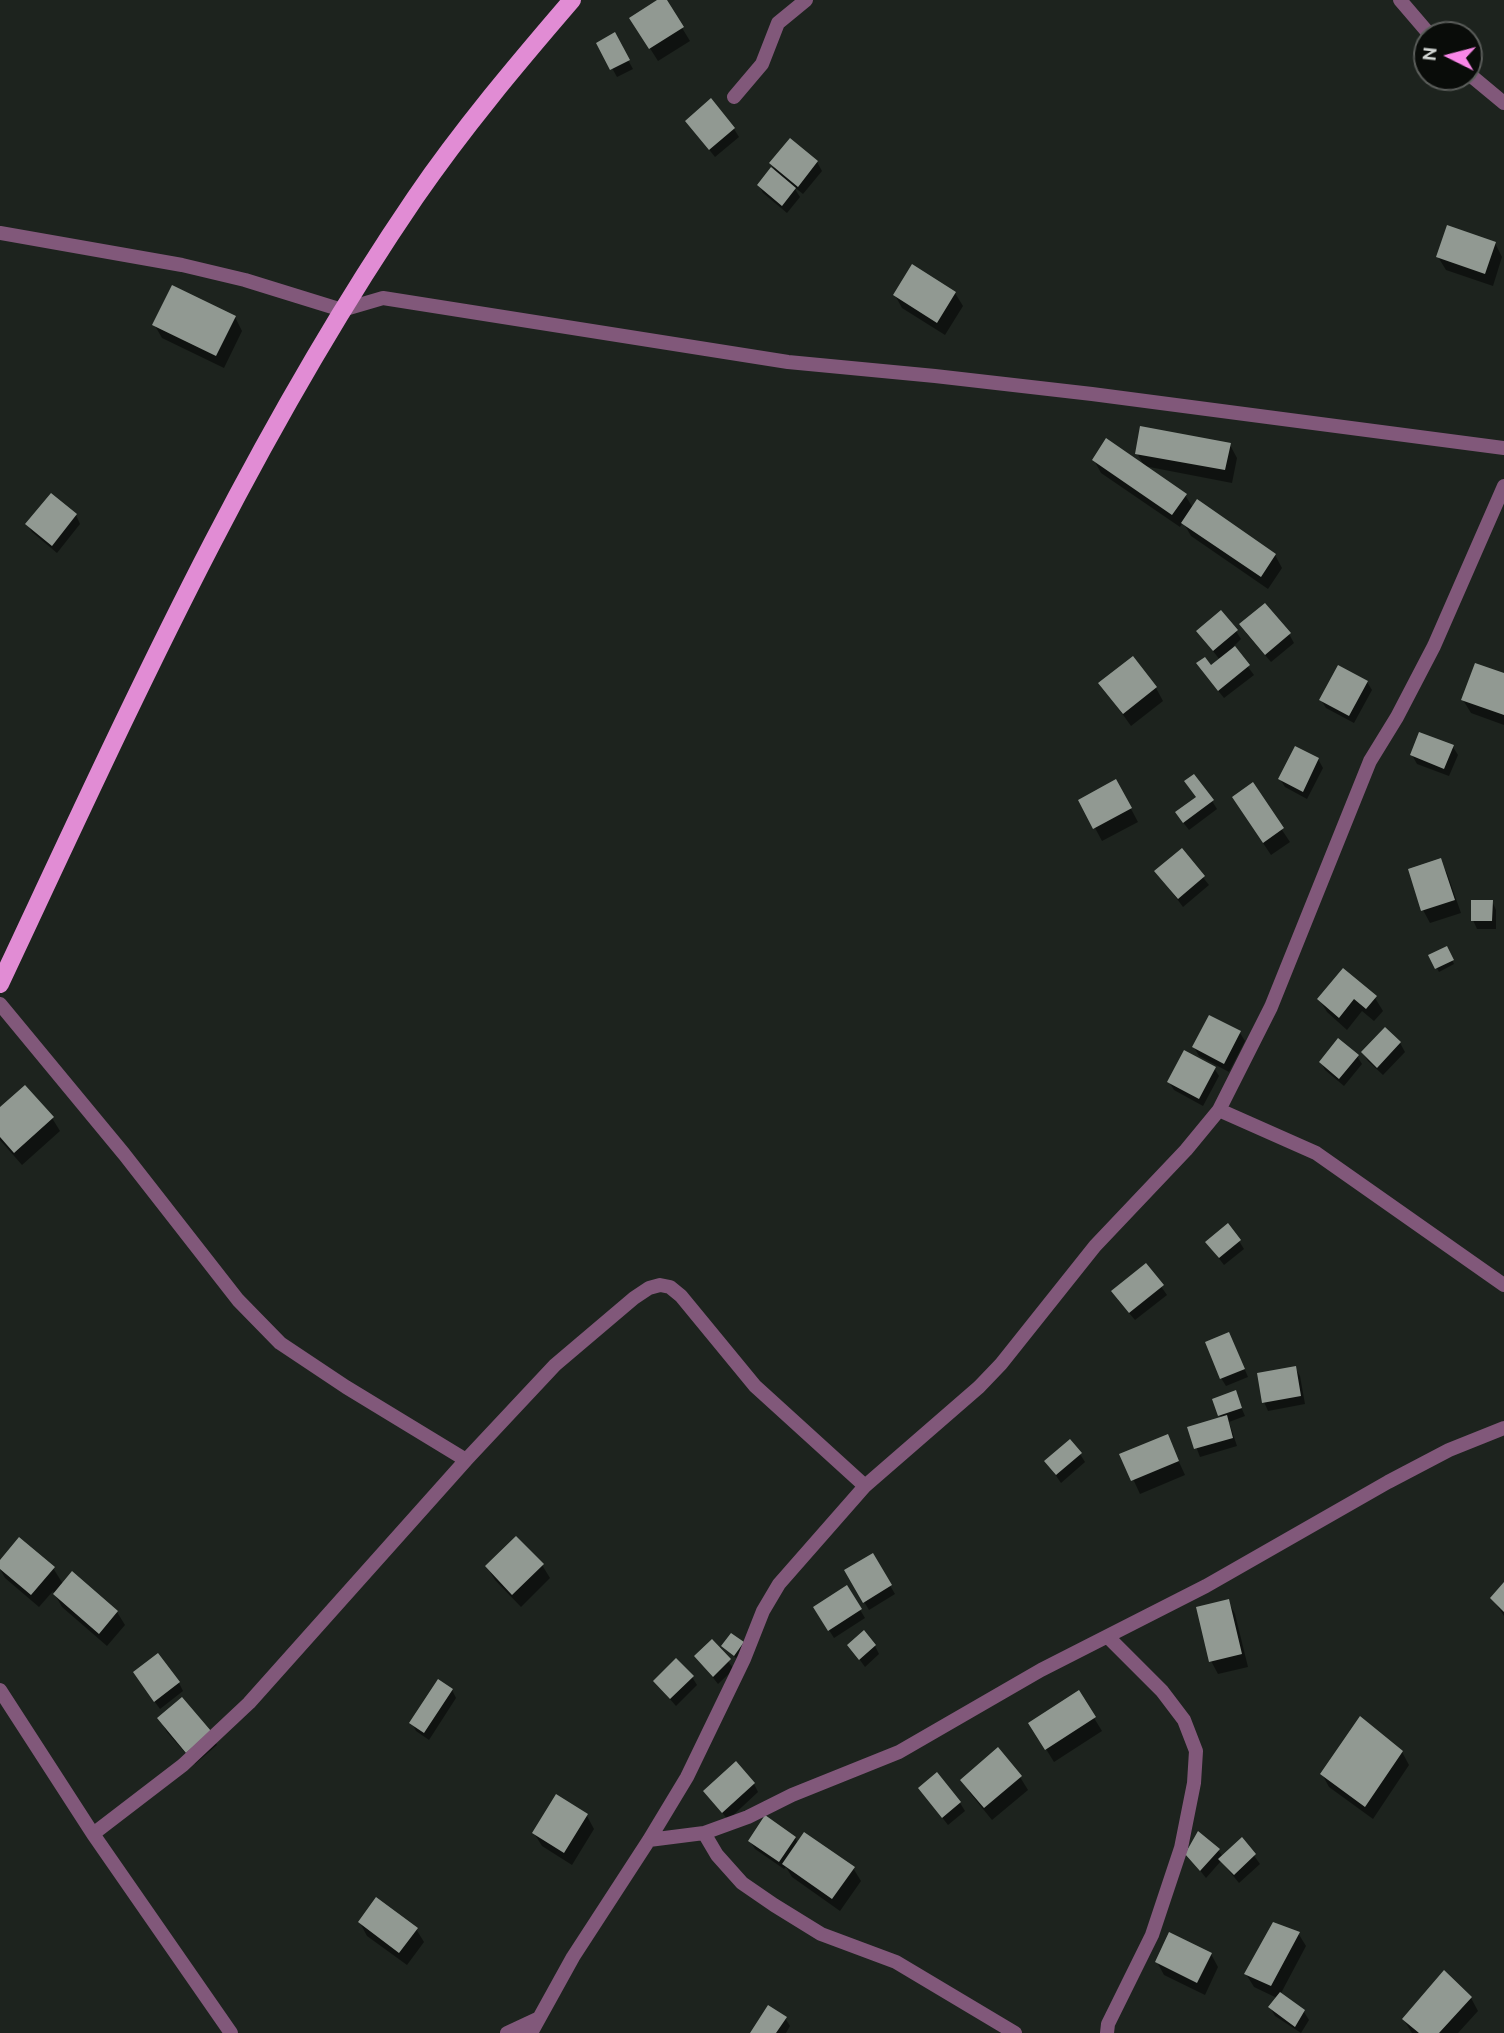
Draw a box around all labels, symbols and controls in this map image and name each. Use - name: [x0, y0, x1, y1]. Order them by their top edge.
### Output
- north arrow: [1413, 21, 1483, 91]
- text: N: [1417, 46, 1441, 62]

